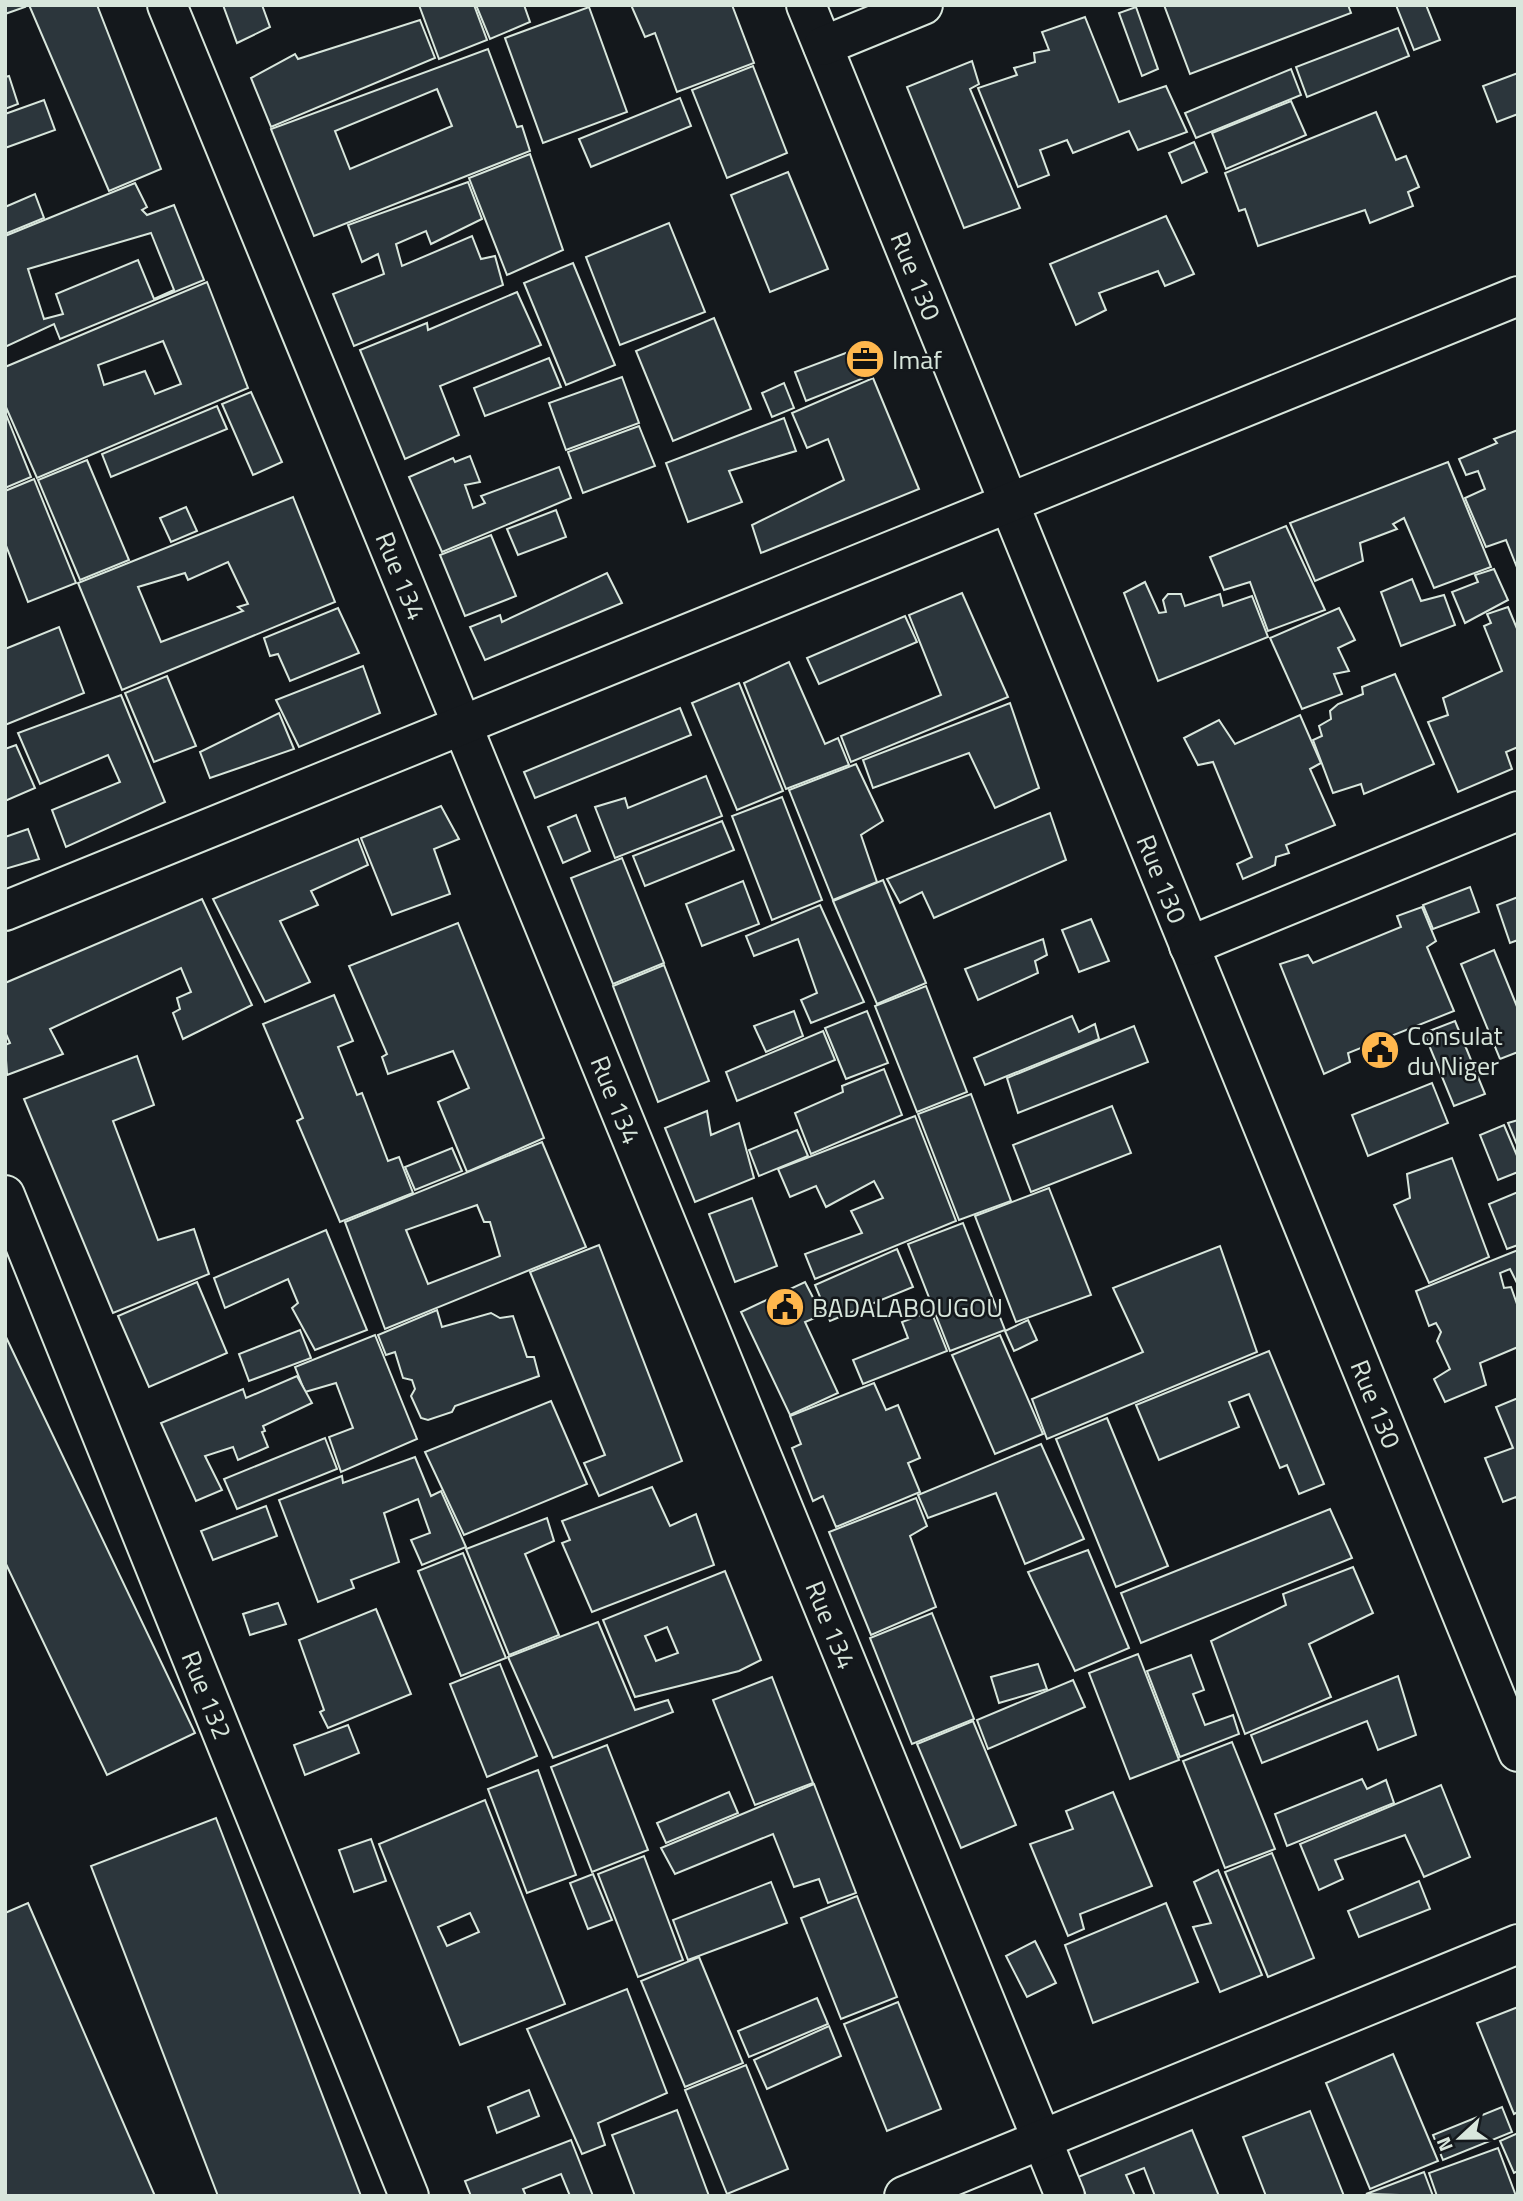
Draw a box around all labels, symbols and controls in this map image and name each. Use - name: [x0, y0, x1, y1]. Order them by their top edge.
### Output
- street label: Rue 130: [881, 226, 951, 326]
- office icon: Imaf: [844, 338, 886, 380]
- place label: Imaf: [892, 340, 942, 379]
- street label: Rue 134: [366, 526, 436, 626]
- street label: Rue 130: [1127, 829, 1197, 929]
- place label: Consulat du Niger: [1407, 1016, 1503, 1085]
- public building icon: Consulat du Niger: [1359, 1029, 1401, 1071]
- street label: Rue 134: [581, 1050, 651, 1150]
- public building icon: BADALABOUGOU: [764, 1286, 806, 1328]
- place label: BADALABOUGOU: [812, 1288, 1003, 1327]
- street label: Rue 130: [1341, 1354, 1411, 1454]
- street label: Rue 134: [796, 1575, 866, 1675]
- street label: Rue 132: [172, 1645, 242, 1745]
- north arrow: [1425, 2103, 1495, 2173]
- text: N: [1428, 2133, 1460, 2156]

